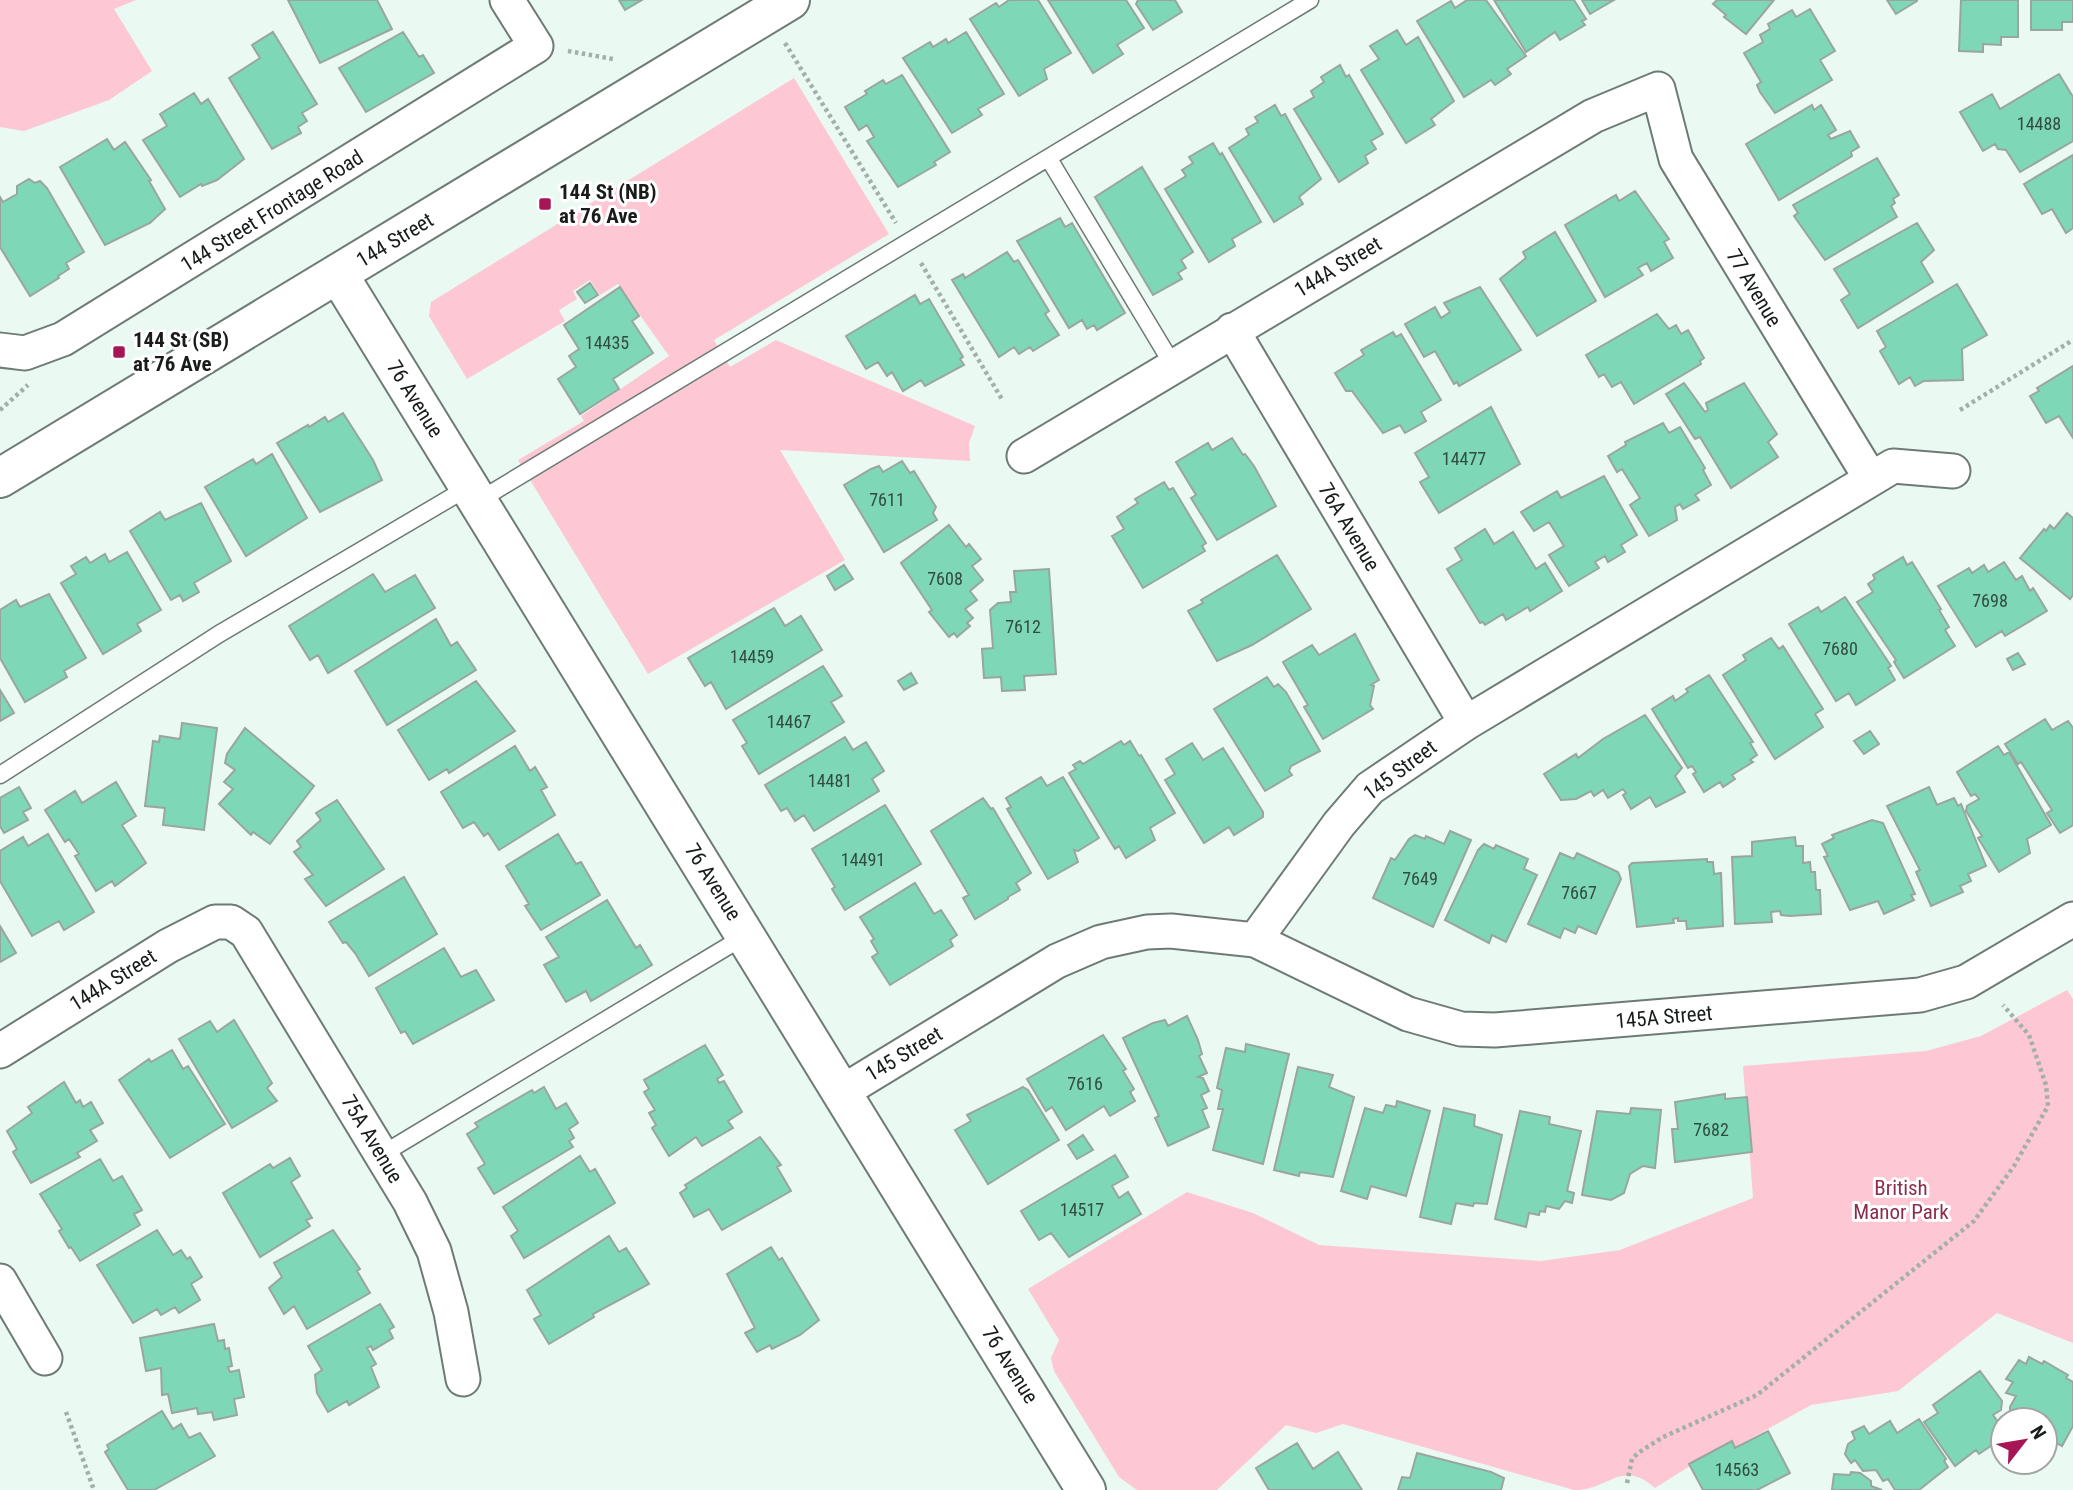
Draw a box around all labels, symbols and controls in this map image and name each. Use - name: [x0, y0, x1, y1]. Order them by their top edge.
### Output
- house number: 14488: [2017, 113, 2061, 134]
- street label: 144 Street Frontage Road: [177, 145, 367, 277]
- place label: 144 St (NB) at 76 Ave: [559, 180, 657, 228]
- marker: 144 St (NB) at 76 Ave: [537, 196, 553, 212]
- street label: 144 Street: [352, 208, 438, 272]
- street label: 144A Street: [1290, 232, 1386, 302]
- street label: 77 Avenue: [1722, 245, 1787, 331]
- place label: 144 St (SB) at 76 Ave: [133, 328, 229, 376]
- house number: 14435: [585, 332, 629, 353]
- marker: 144 St (SB) at 76 Ave: [111, 344, 127, 360]
- street label: 76 Avenue: [382, 356, 448, 442]
- house number: 14477: [1442, 448, 1486, 469]
- street label: 76A Avenue: [1313, 479, 1385, 575]
- house number: 7611: [869, 489, 905, 510]
- house number: 7608: [927, 568, 963, 589]
- house number: 7698: [1972, 590, 2008, 611]
- house number: 7612: [1005, 616, 1041, 637]
- house number: 7680: [1822, 638, 1858, 659]
- house number: 14459: [730, 646, 774, 667]
- house number: 14467: [767, 711, 811, 732]
- street label: 145 Street: [1359, 735, 1441, 805]
- house number: 14481: [808, 770, 852, 791]
- street label: 76 Avenue: [680, 839, 746, 925]
- house number: 14491: [841, 849, 885, 870]
- house number: 7649: [1402, 868, 1438, 889]
- house number: 7667: [1561, 882, 1597, 903]
- street label: 144A Street: [65, 944, 161, 1016]
- street label: 145A Street: [1615, 1001, 1713, 1033]
- street label: 145 Street: [861, 1022, 947, 1086]
- house number: 7616: [1067, 1073, 1103, 1094]
- street label: 75A Avenue: [336, 1091, 408, 1187]
- house number: 7682: [1693, 1119, 1729, 1140]
- park label: British Manor Park: [1853, 1176, 1949, 1224]
- house number: 14517: [1060, 1199, 1104, 1220]
- street label: 76 Avenue: [977, 1322, 1043, 1408]
- north arrow: [1989, 1406, 2059, 1476]
- text: N: [2025, 1422, 2051, 1443]
- house number: 14563: [1715, 1459, 1759, 1480]

